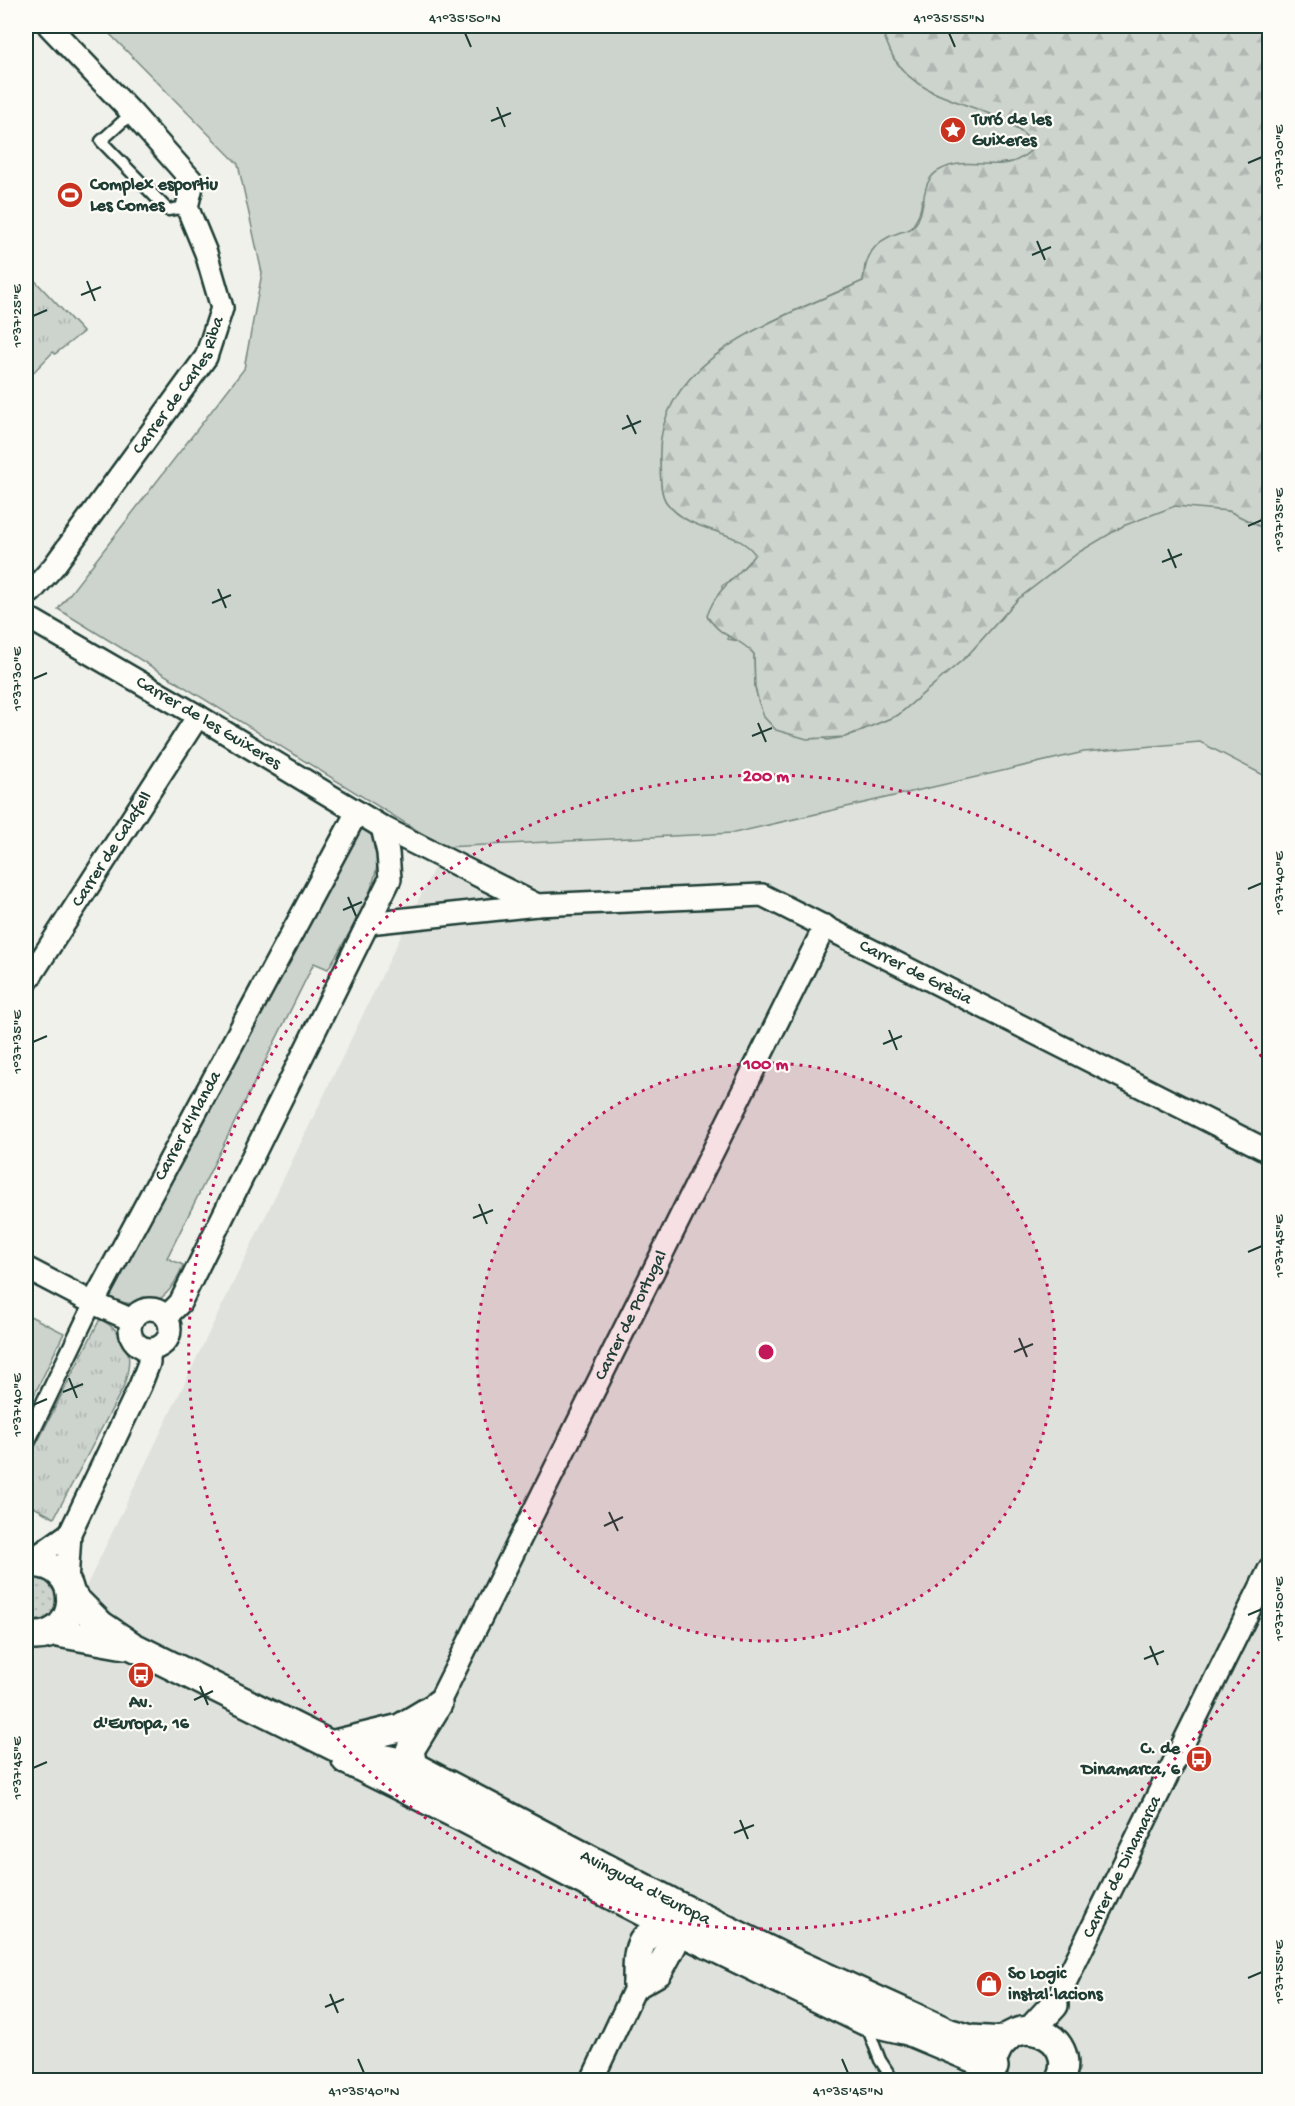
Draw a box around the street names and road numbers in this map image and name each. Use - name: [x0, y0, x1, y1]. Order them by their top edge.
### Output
- street label: Carrer de Carles Riba: [128, 313, 229, 459]
- street label: Carrer de les Guixeres: [132, 672, 286, 775]
- street label: Carrer de Calafell: [67, 788, 157, 911]
- street label: Carrer de Grècia: [855, 935, 976, 1010]
- street label: Carrer d'Irlanda: [150, 1067, 227, 1184]
- street label: Carrer de Portugal: [590, 1247, 672, 1384]
- street label: Carrer de Dinamarca: [1078, 1791, 1167, 1942]
- street label: Avinguda d'Europa: [576, 1845, 715, 1931]

